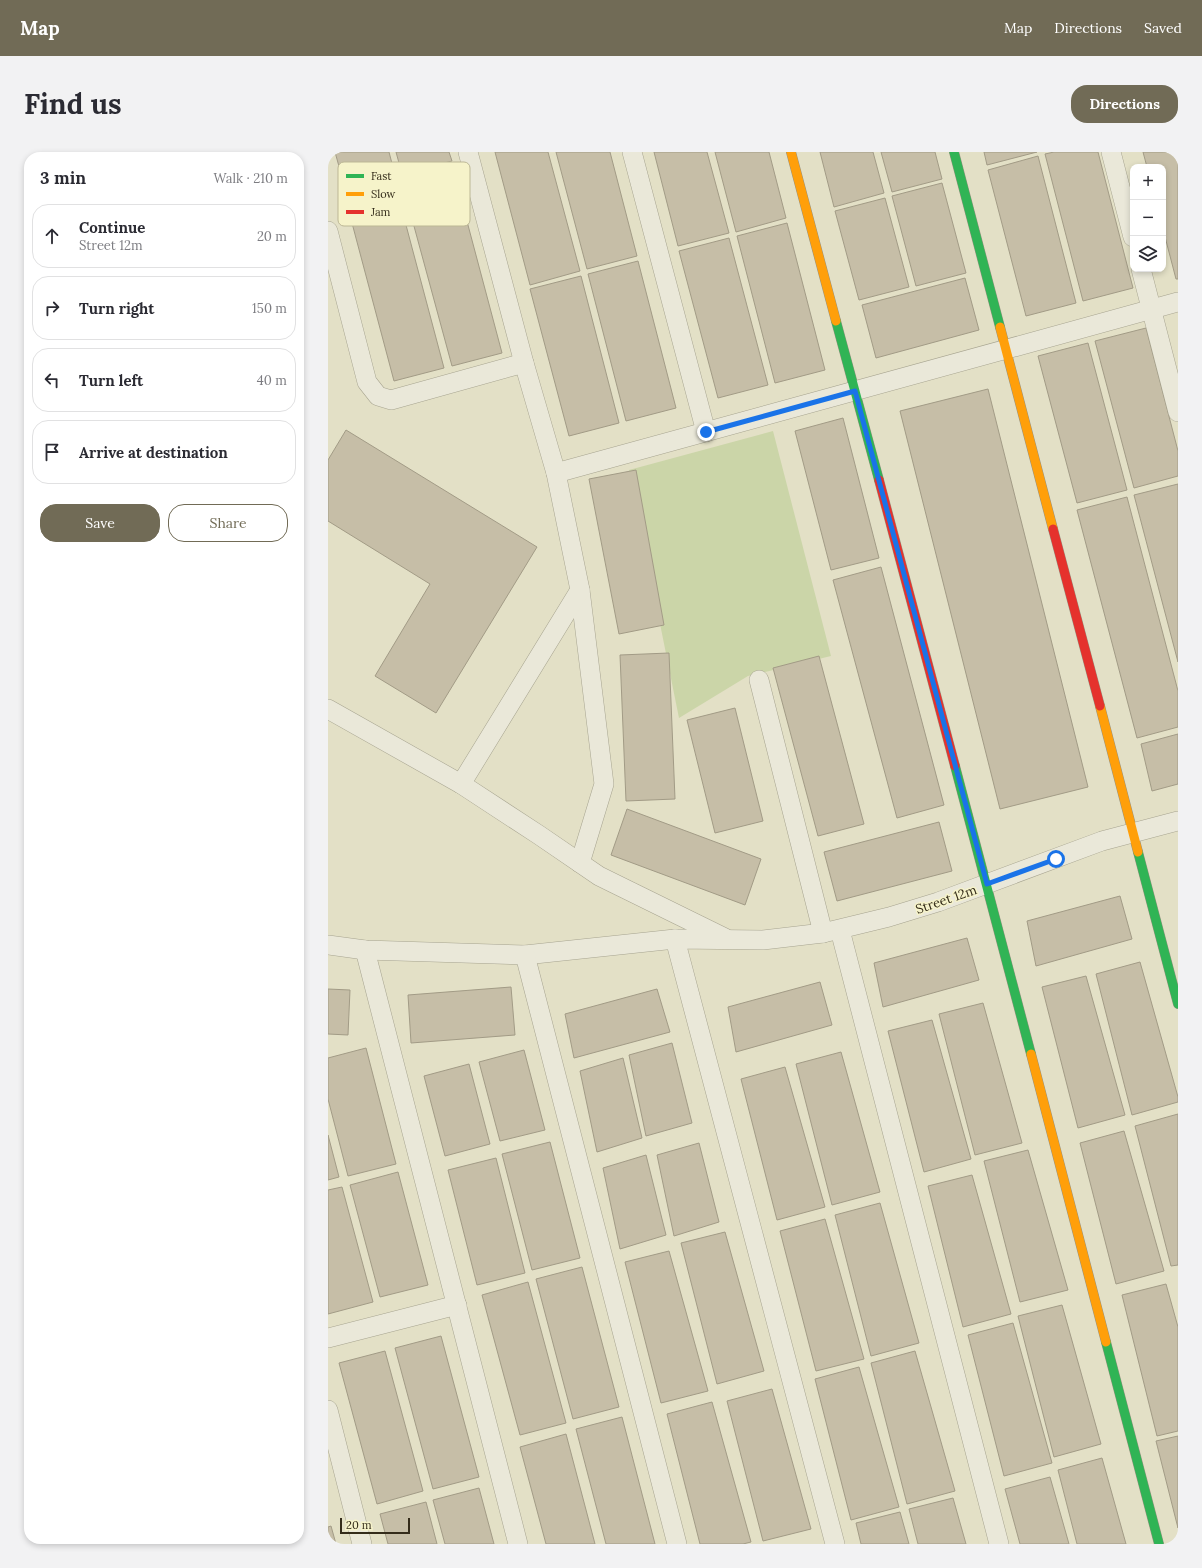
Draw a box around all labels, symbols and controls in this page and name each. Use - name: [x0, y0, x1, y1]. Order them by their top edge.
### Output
- text: Map: [20, 16, 60, 40]
- text: Map: [1004, 19, 1032, 37]
- text: Directions: [1054, 19, 1122, 37]
- text: Saved: [1144, 19, 1182, 37]
- button: Directions: [1071, 85, 1178, 123]
- text: Find us: [24, 86, 122, 122]
- legend: [338, 162, 470, 226]
- map controls: [1130, 164, 1166, 272]
- button: +: [1130, 164, 1166, 200]
- text: 3 min: [40, 167, 86, 189]
- text: Fast: [371, 169, 392, 183]
- text: Walk · 210 m: [213, 170, 288, 187]
- text: Slow: [371, 187, 396, 201]
- button: −: [1130, 200, 1166, 236]
- text: Jam: [370, 205, 391, 219]
- text: Continue: [79, 218, 145, 237]
- icon: ahead: [41, 225, 63, 247]
- text: 20 m: [257, 228, 287, 245]
- button: layers: [1130, 236, 1166, 272]
- text: Street 12m: [79, 237, 143, 254]
- icon: right: [41, 297, 63, 319]
- text: Turn right: [79, 299, 155, 318]
- text: 150 m: [252, 300, 287, 317]
- icon: left: [41, 369, 63, 391]
- text: Turn left: [79, 371, 143, 390]
- text: 40 m: [257, 372, 287, 389]
- route end: [697, 423, 715, 441]
- icon: arrive: [41, 441, 63, 463]
- text: Arrive at destination: [79, 443, 228, 462]
- button: Save: [40, 504, 160, 542]
- button: Share: [168, 504, 288, 542]
- route start: [1047, 850, 1065, 868]
- street label: Street 12m: [913, 881, 979, 918]
- scale bar: [340, 1516, 410, 1535]
- text: 20 m: [346, 1518, 371, 1532]

